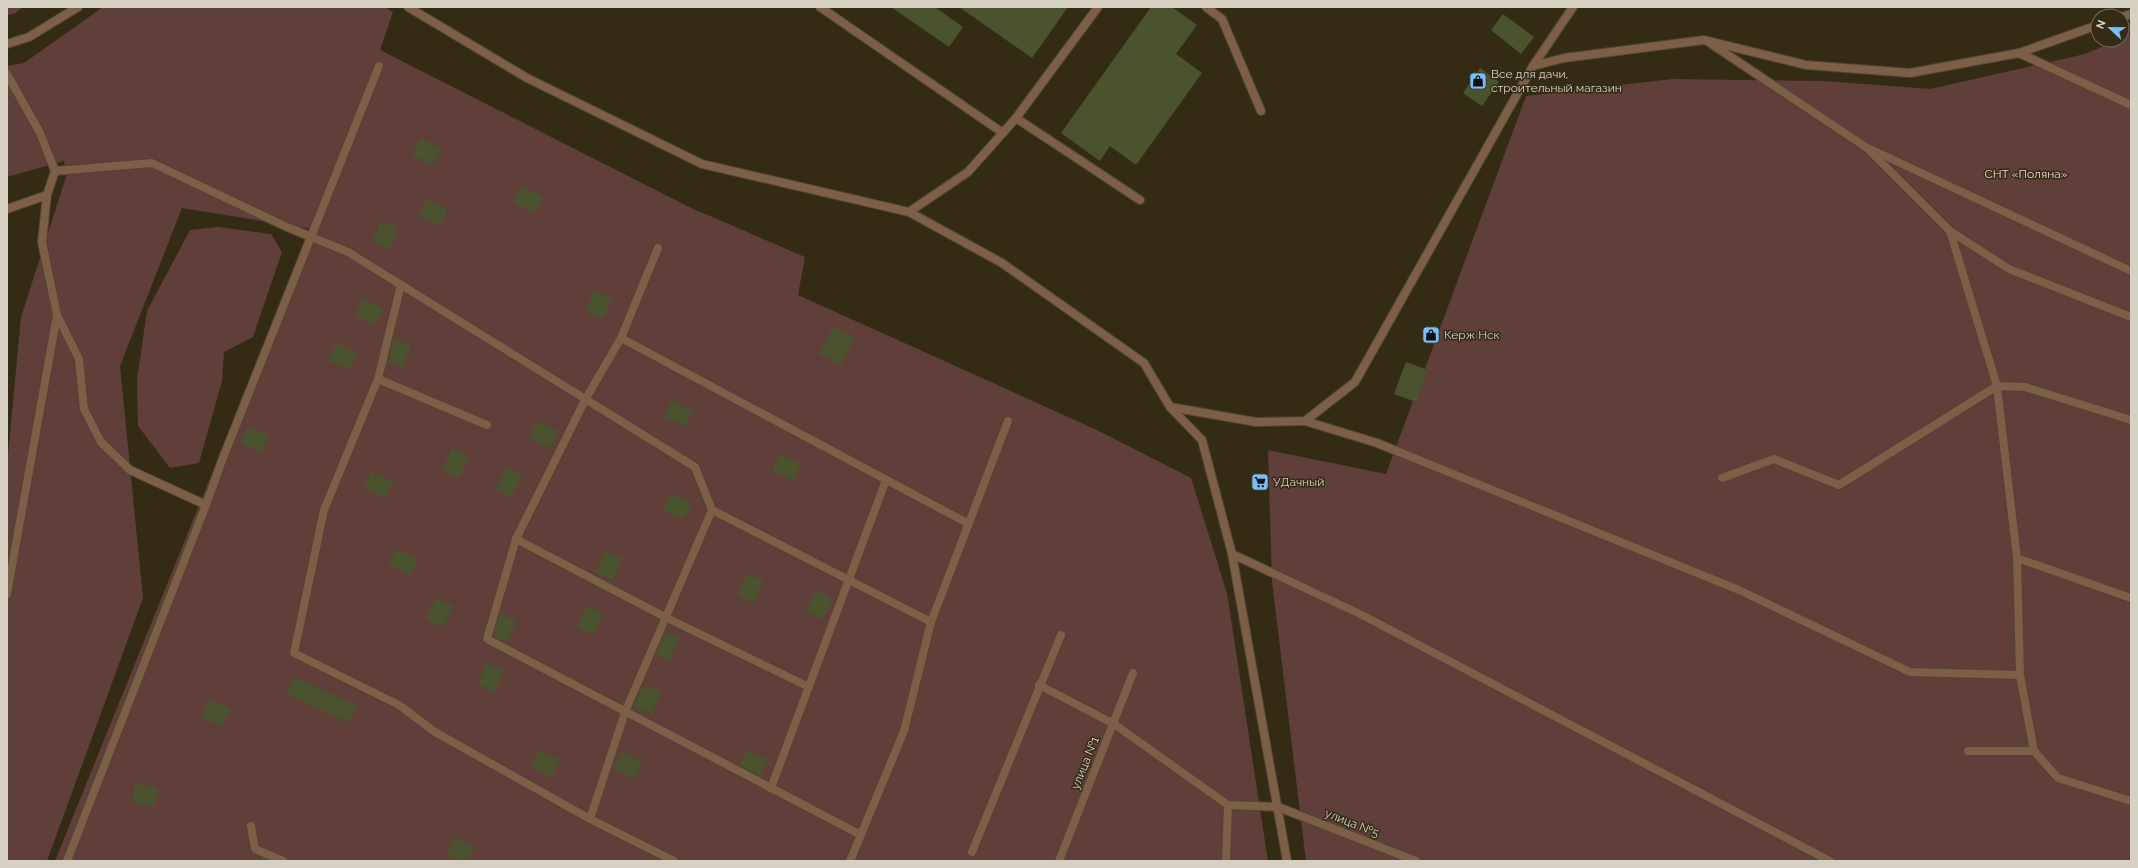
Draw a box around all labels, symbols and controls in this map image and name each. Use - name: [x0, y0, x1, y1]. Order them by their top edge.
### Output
- north arrow: [2090, 8, 2130, 48]
- text: N: [2094, 18, 2109, 31]
- place label: Все для дачи, строительный магазин: [1491, 67, 1622, 95]
- shop icon: Все для дачи, строительный магазин: [1468, 71, 1488, 91]
- park label: СНТ «Поляна»: [1984, 167, 2068, 181]
- shop icon: Керж Нск: [1421, 325, 1441, 345]
- place label: Керж Нск: [1444, 328, 1500, 342]
- supermarket icon: УДачный: [1250, 472, 1270, 492]
- place label: УДачный: [1273, 475, 1324, 489]
- street label: улица №1: [1068, 734, 1102, 792]
- street label: улица №5: [1323, 806, 1382, 840]

